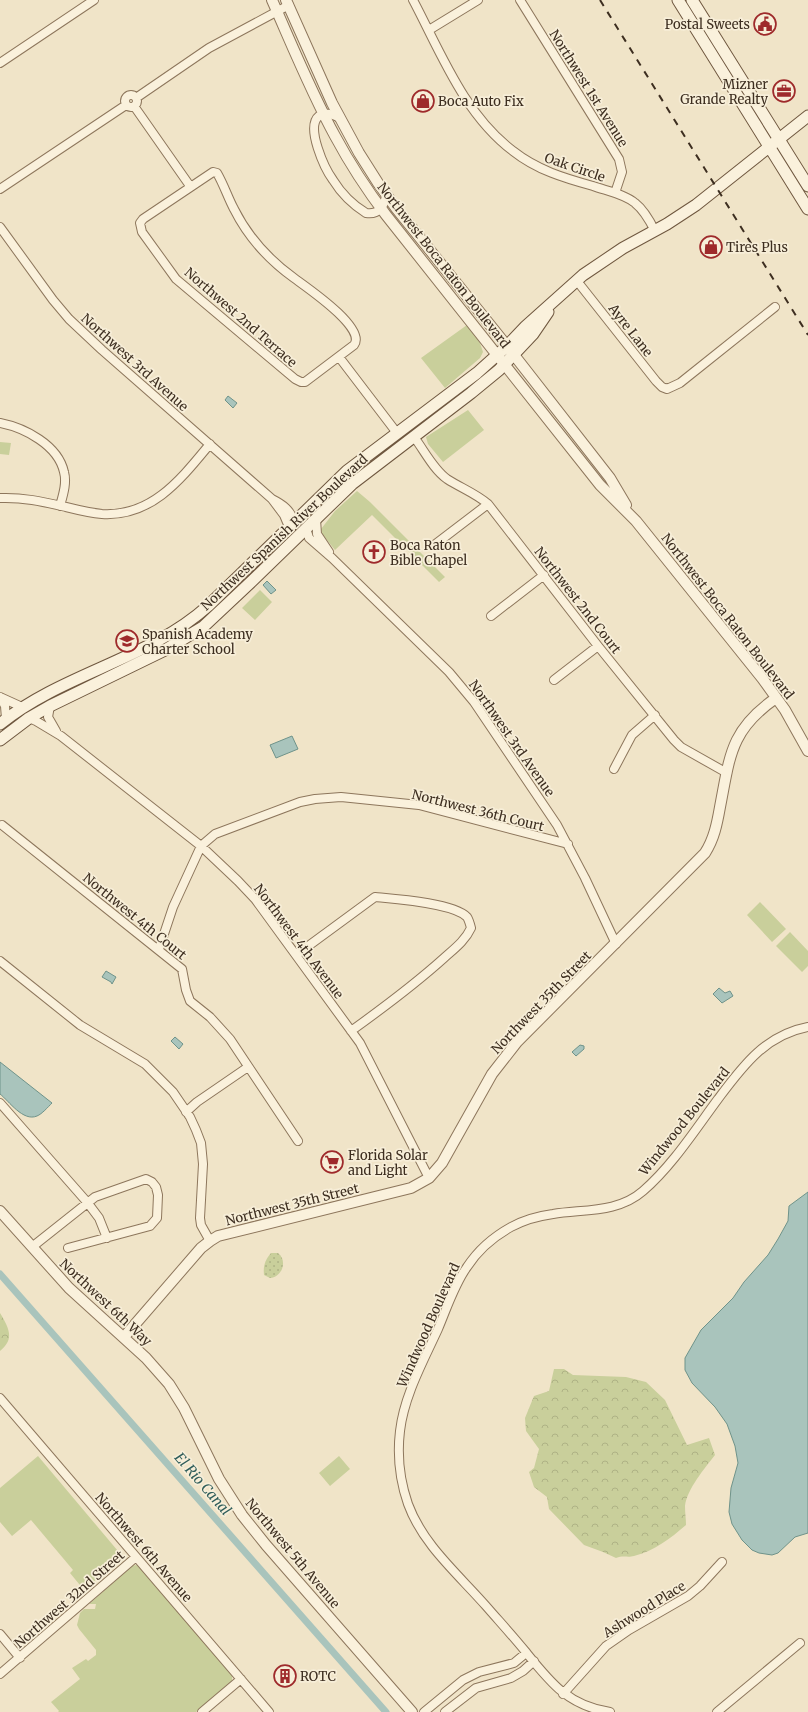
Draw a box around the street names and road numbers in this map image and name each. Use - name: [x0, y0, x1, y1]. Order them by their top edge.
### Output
- street label: Northwest 1st Avenue: [546, 27, 632, 150]
- street label: Oak Circle: [542, 149, 608, 186]
- street label: Northwest Boca Raton Boulevard: [374, 179, 514, 352]
- street label: Northwest 2nd Terrace: [181, 264, 301, 371]
- street label: Ayre Lane: [604, 300, 657, 360]
- street label: Northwest 3rd Avenue: [78, 310, 192, 415]
- street label: Northwest Spanish River Boulevard: [198, 450, 371, 614]
- street label: Northwest Boca Raton Boulevard: [658, 530, 798, 703]
- street label: Northwest 2nd Court: [531, 543, 625, 657]
- street label: Northwest 3rd Avenue: [465, 677, 558, 800]
- street label: Northwest 36th Court: [410, 786, 546, 835]
- street label: Northwest 4th Court: [79, 869, 190, 963]
- street label: Northwest 4th Avenue: [250, 881, 347, 1002]
- street label: Northwest 35th Street: [488, 947, 595, 1057]
- street label: Windwood Boulevard: [635, 1064, 733, 1180]
- street label: Northwest 35th Street: [224, 1180, 361, 1229]
- street label: Northwest 6th Way: [56, 1255, 156, 1350]
- street label: Windwood Boulevard: [393, 1260, 464, 1391]
- street label: Northwest 6th Avenue: [92, 1489, 196, 1606]
- street label: Northwest 5th Avenue: [242, 1495, 344, 1612]
- street label: Northwest 32nd Street: [11, 1547, 128, 1652]
- street label: Ashwood Place: [599, 1577, 689, 1642]

